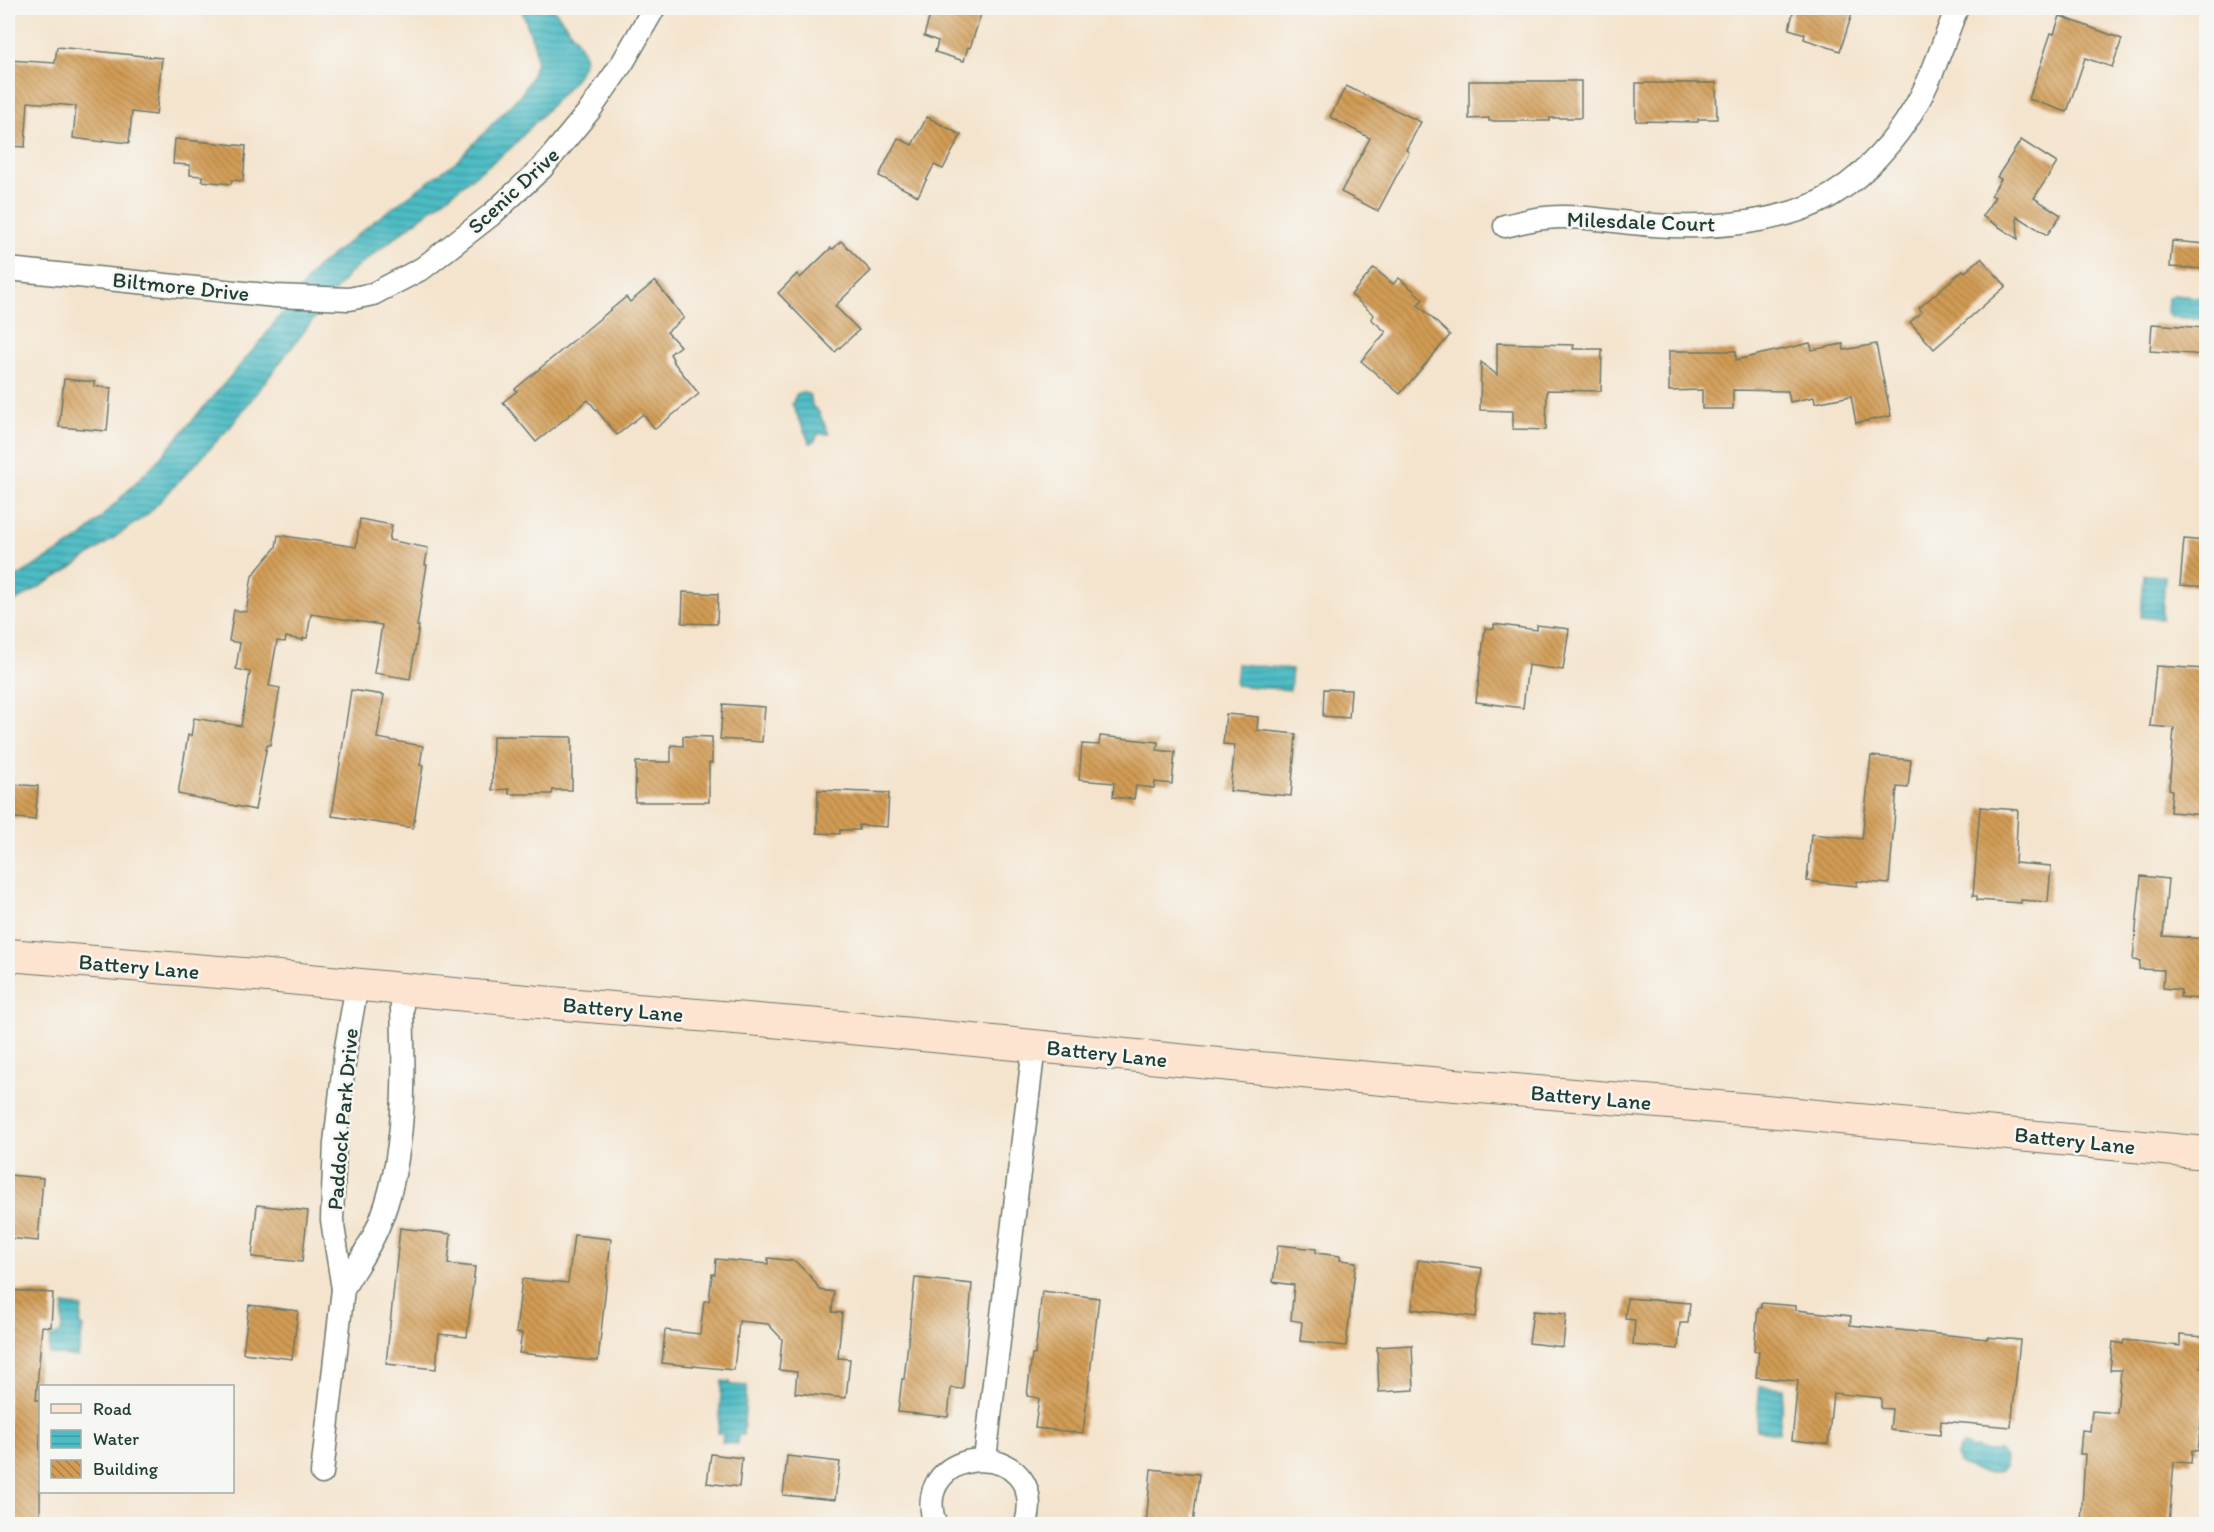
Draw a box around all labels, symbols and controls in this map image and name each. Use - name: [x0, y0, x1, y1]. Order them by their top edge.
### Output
- street label: Scenic Drive: [462, 141, 565, 240]
- street label: Milesdale Court: [1566, 205, 1716, 238]
- street label: Biltmore Drive: [111, 266, 251, 307]
- street label: Battery Lane: [77, 948, 201, 985]
- street label: Battery Lane: [561, 991, 685, 1028]
- street label: Paddock Park Drive: [321, 1027, 364, 1211]
- street label: Battery Lane: [1045, 1034, 1169, 1073]
- street label: Battery Lane: [1529, 1079, 1653, 1116]
- street label: Battery Lane: [2013, 1121, 2137, 1160]
- legend: [39, 1385, 234, 1493]
- text: Road: [93, 1398, 132, 1420]
- text: Water: [93, 1428, 139, 1450]
- text: Building: [93, 1458, 159, 1480]

